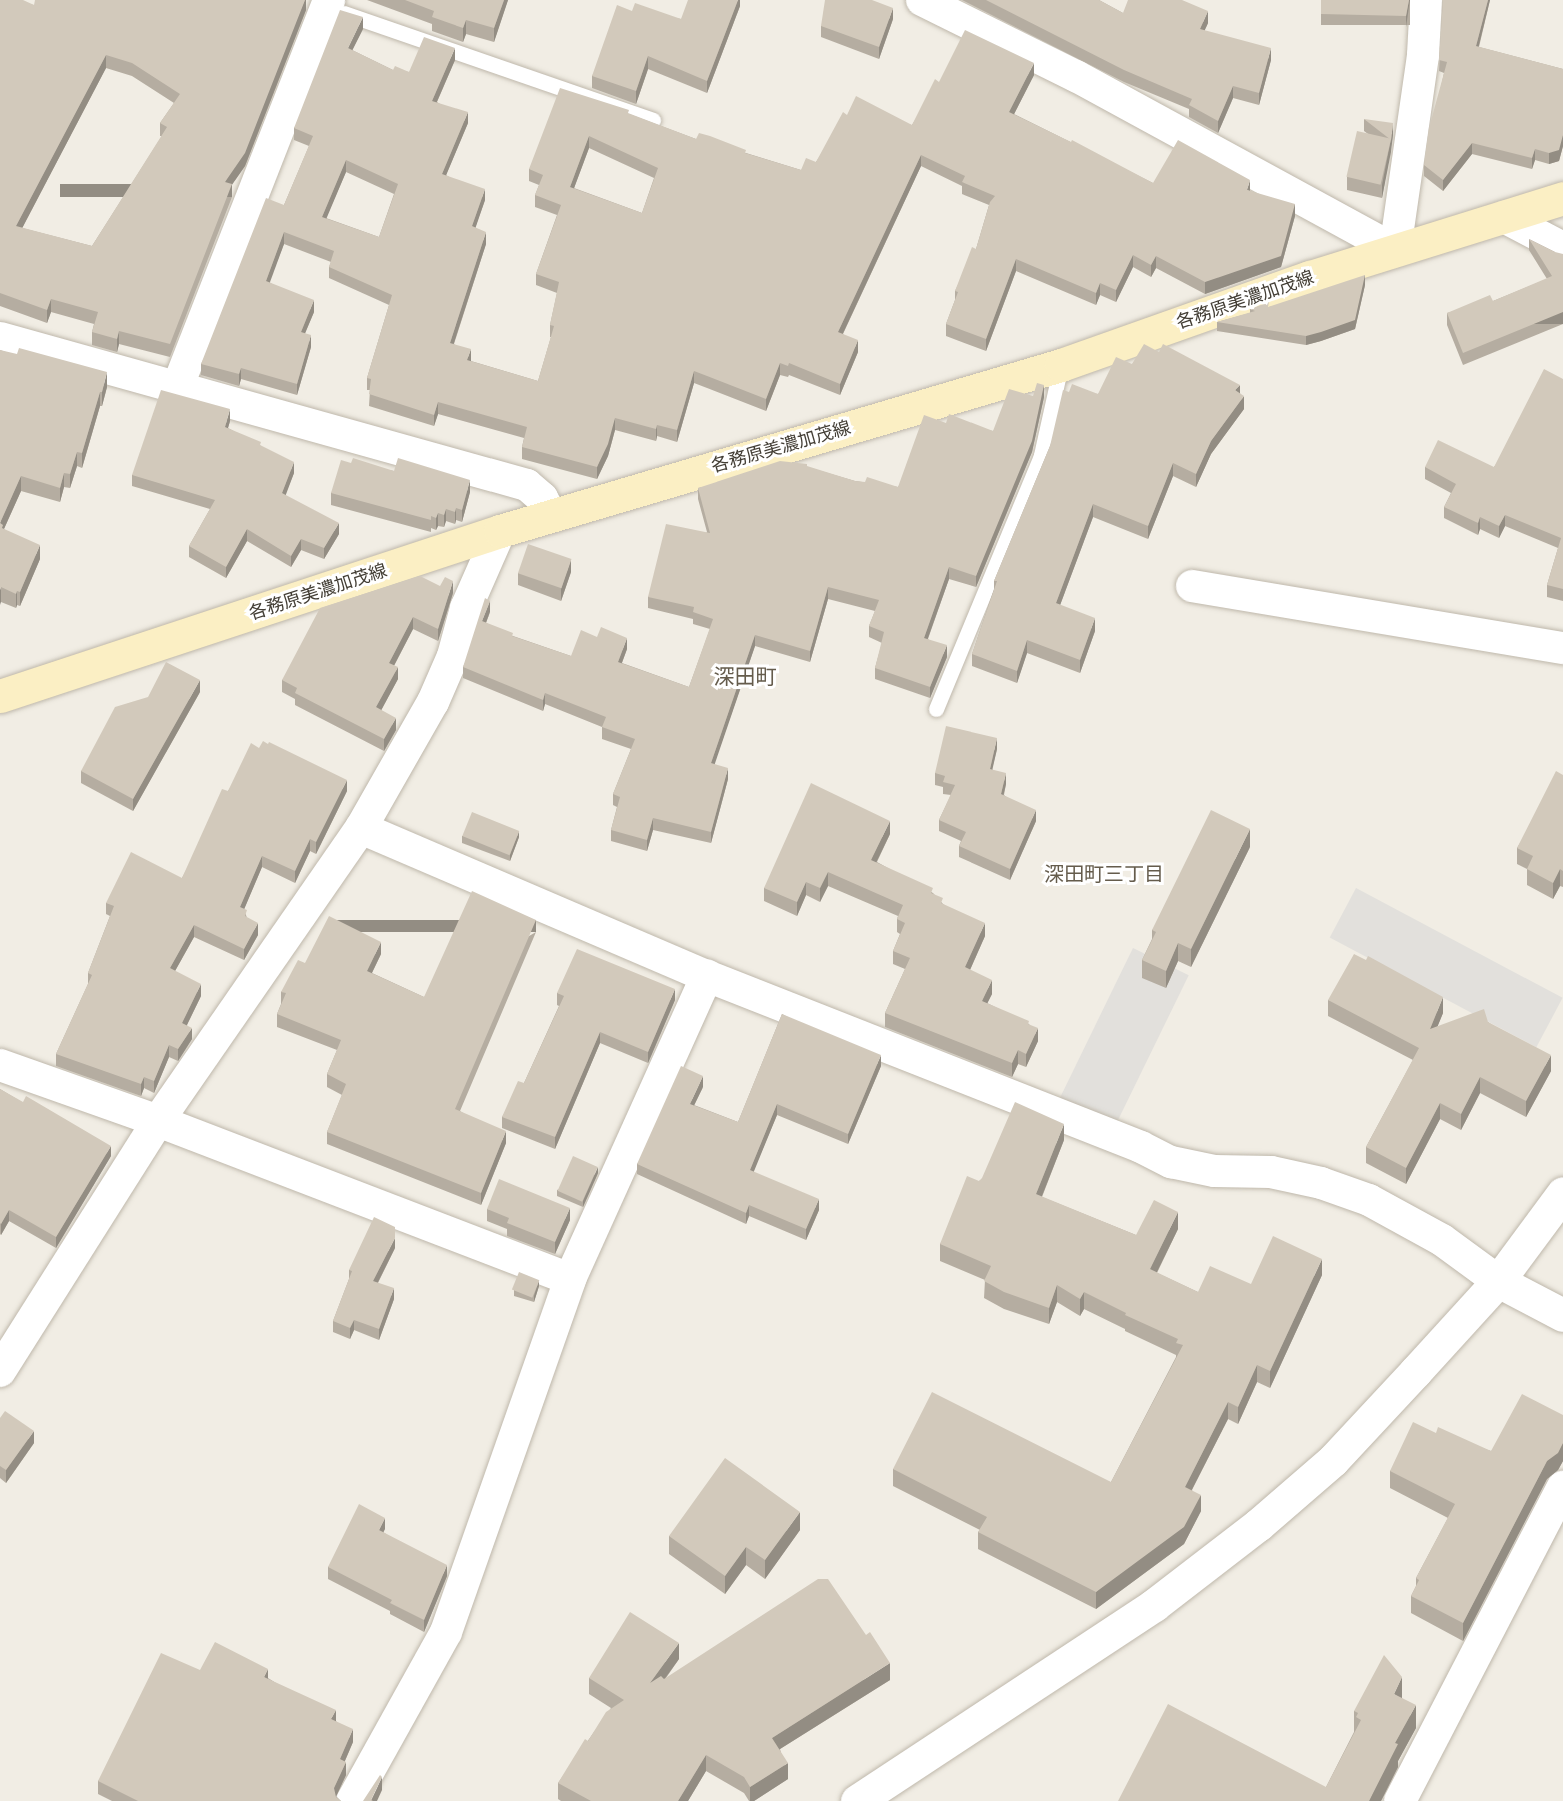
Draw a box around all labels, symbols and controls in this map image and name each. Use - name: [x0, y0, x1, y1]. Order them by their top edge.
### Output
- street label: 各務原美濃加茂線: [1173, 266, 1317, 334]
- street label: 各務原美濃加茂線: [709, 417, 853, 477]
- street label: 各務原美濃加茂線: [246, 559, 390, 625]
- district label: 深田町: [714, 663, 776, 689]
- district label: 深田町三丁目: [1044, 861, 1164, 885]

